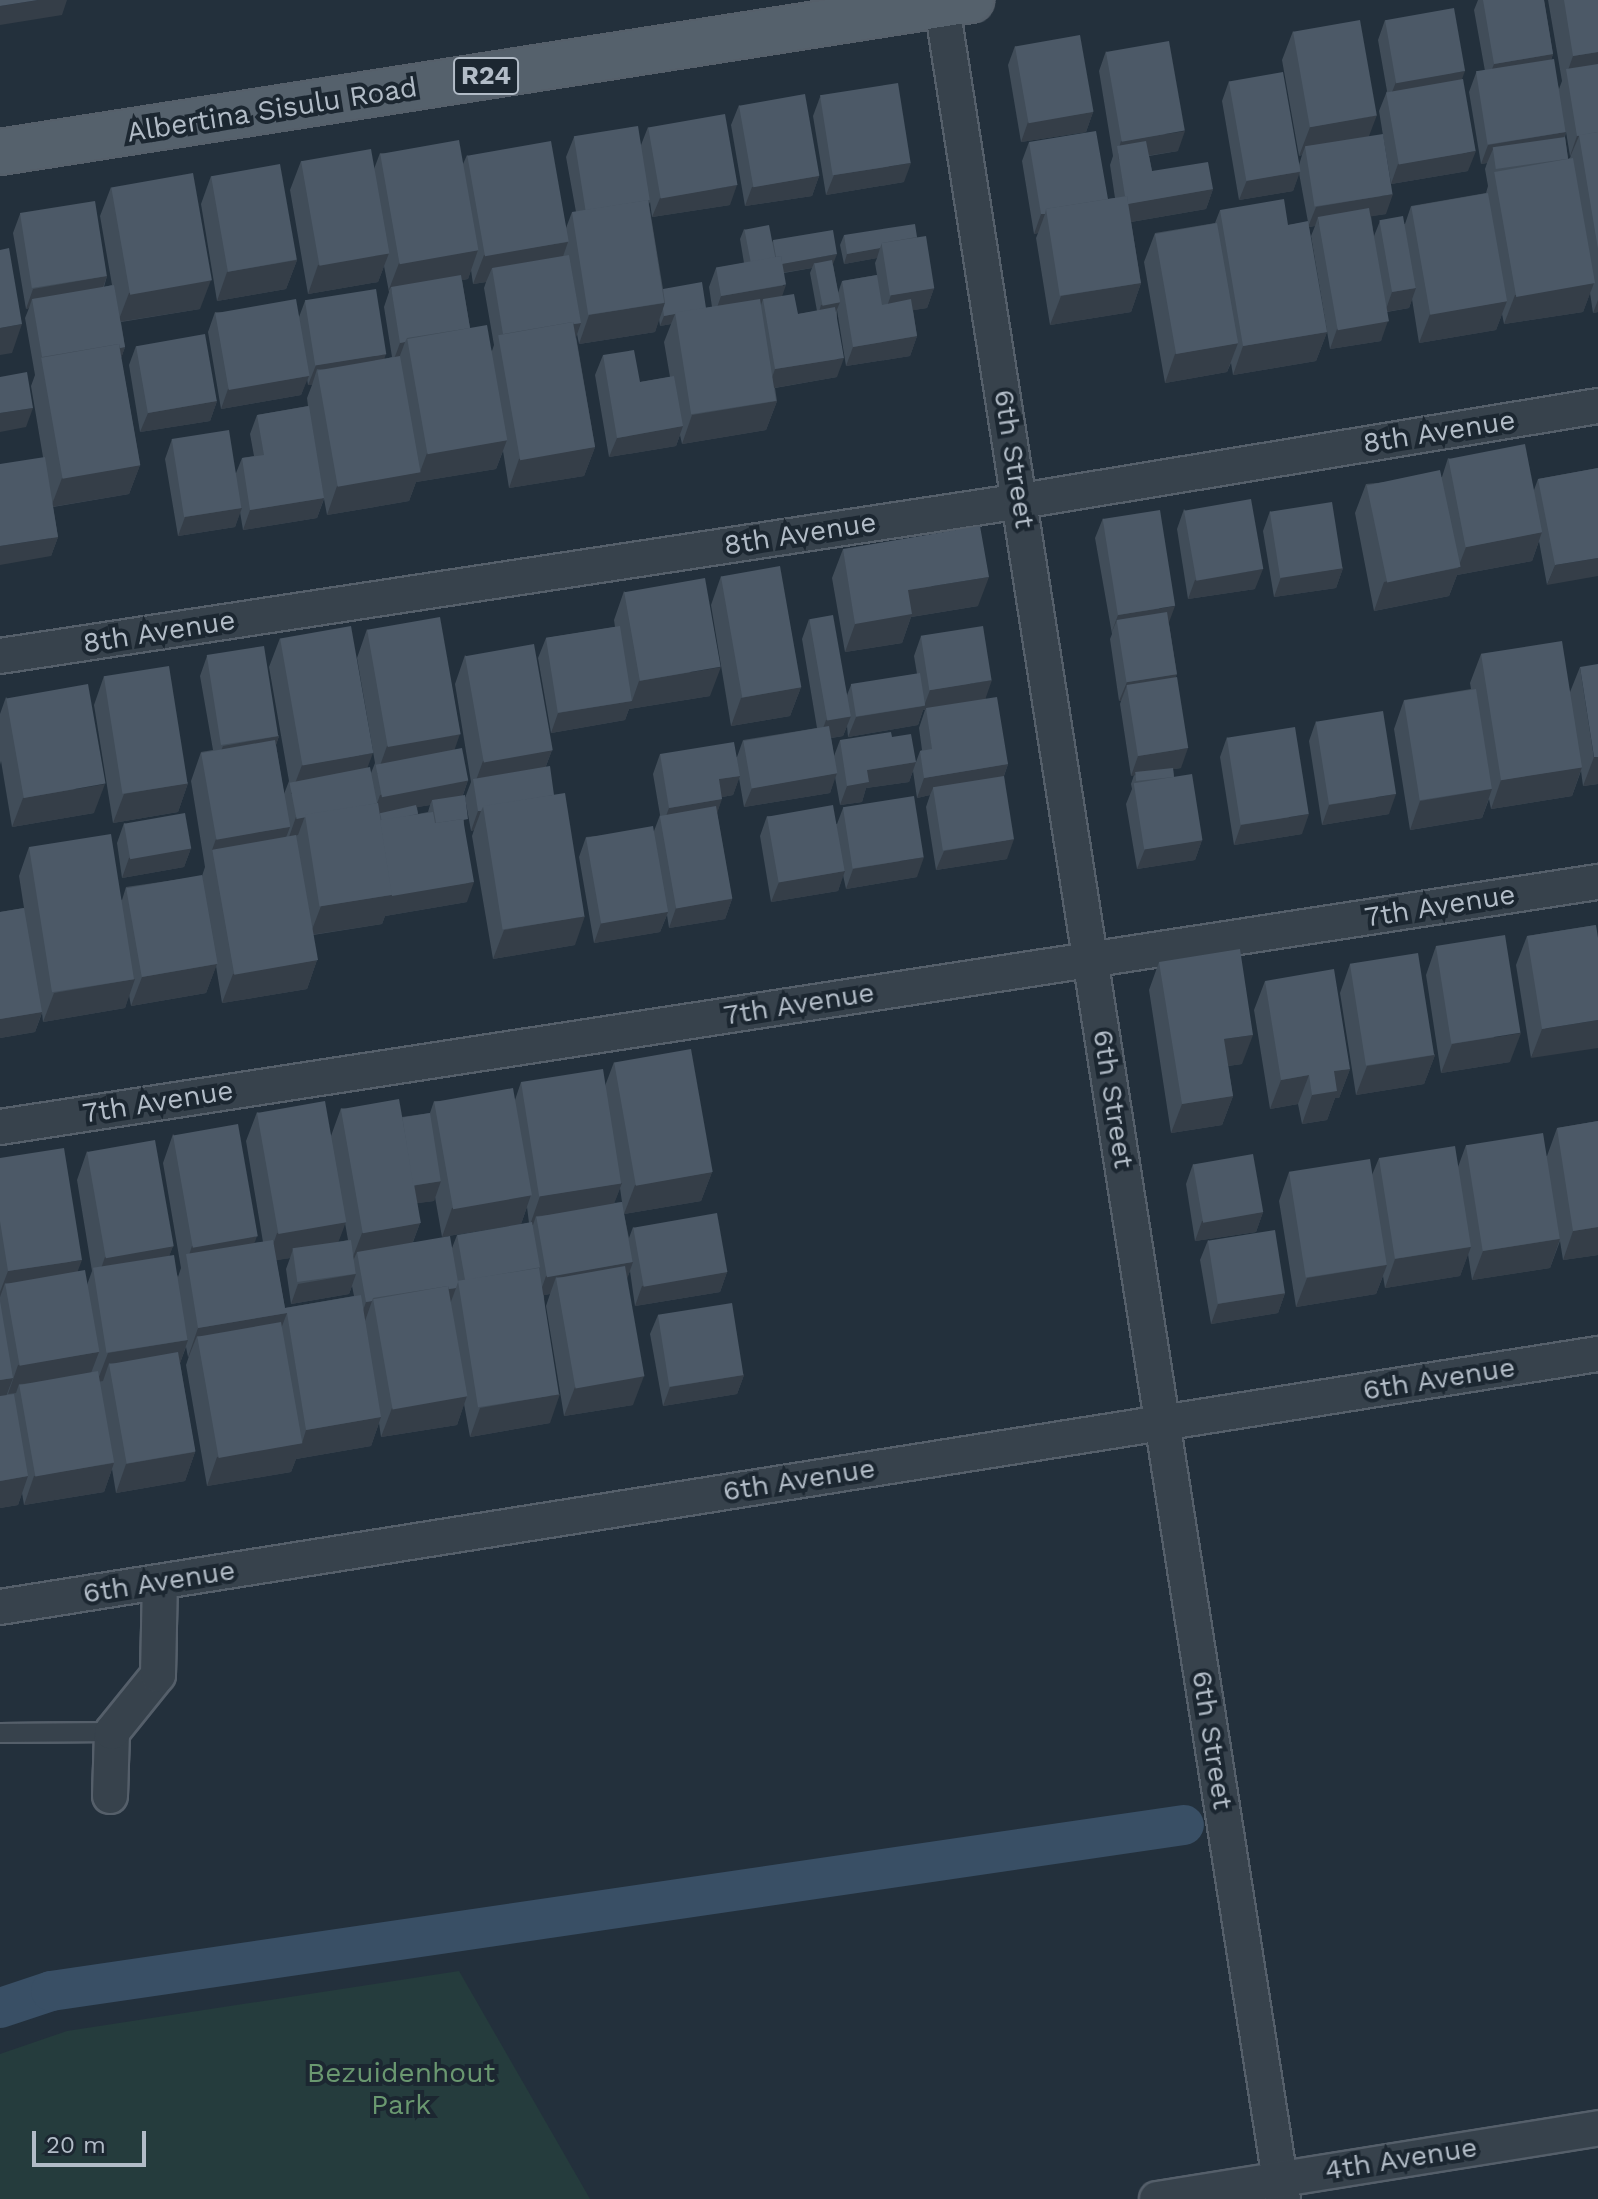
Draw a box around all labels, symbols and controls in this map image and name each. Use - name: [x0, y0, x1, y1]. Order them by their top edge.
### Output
- road number: R24: [452, 54, 520, 98]
- street label: Albertina Sisulu Road: [124, 70, 420, 150]
- street label: 6th Street: [986, 387, 1042, 531]
- street label: 8th Avenue: [1360, 403, 1518, 461]
- street label: 8th Avenue: [721, 505, 879, 563]
- street label: 8th Avenue: [80, 603, 238, 661]
- street label: 7th Avenue: [1362, 877, 1518, 935]
- street label: 7th Avenue: [721, 975, 877, 1033]
- street label: 6th Street: [1085, 1027, 1141, 1171]
- street label: 7th Avenue: [80, 1073, 236, 1131]
- street label: 6th Avenue: [1360, 1350, 1518, 1408]
- street label: 6th Avenue: [720, 1451, 878, 1509]
- street label: 6th Avenue: [80, 1553, 238, 1611]
- street label: 6th Street: [1184, 1668, 1240, 1812]
- park label: Bezuidenhout Park: [307, 2056, 495, 2122]
- scale bar: [36, 2115, 150, 2165]
- street label: 4th Avenue: [1322, 2130, 1480, 2188]
- text: 20 m: [46, 2131, 106, 2159]

